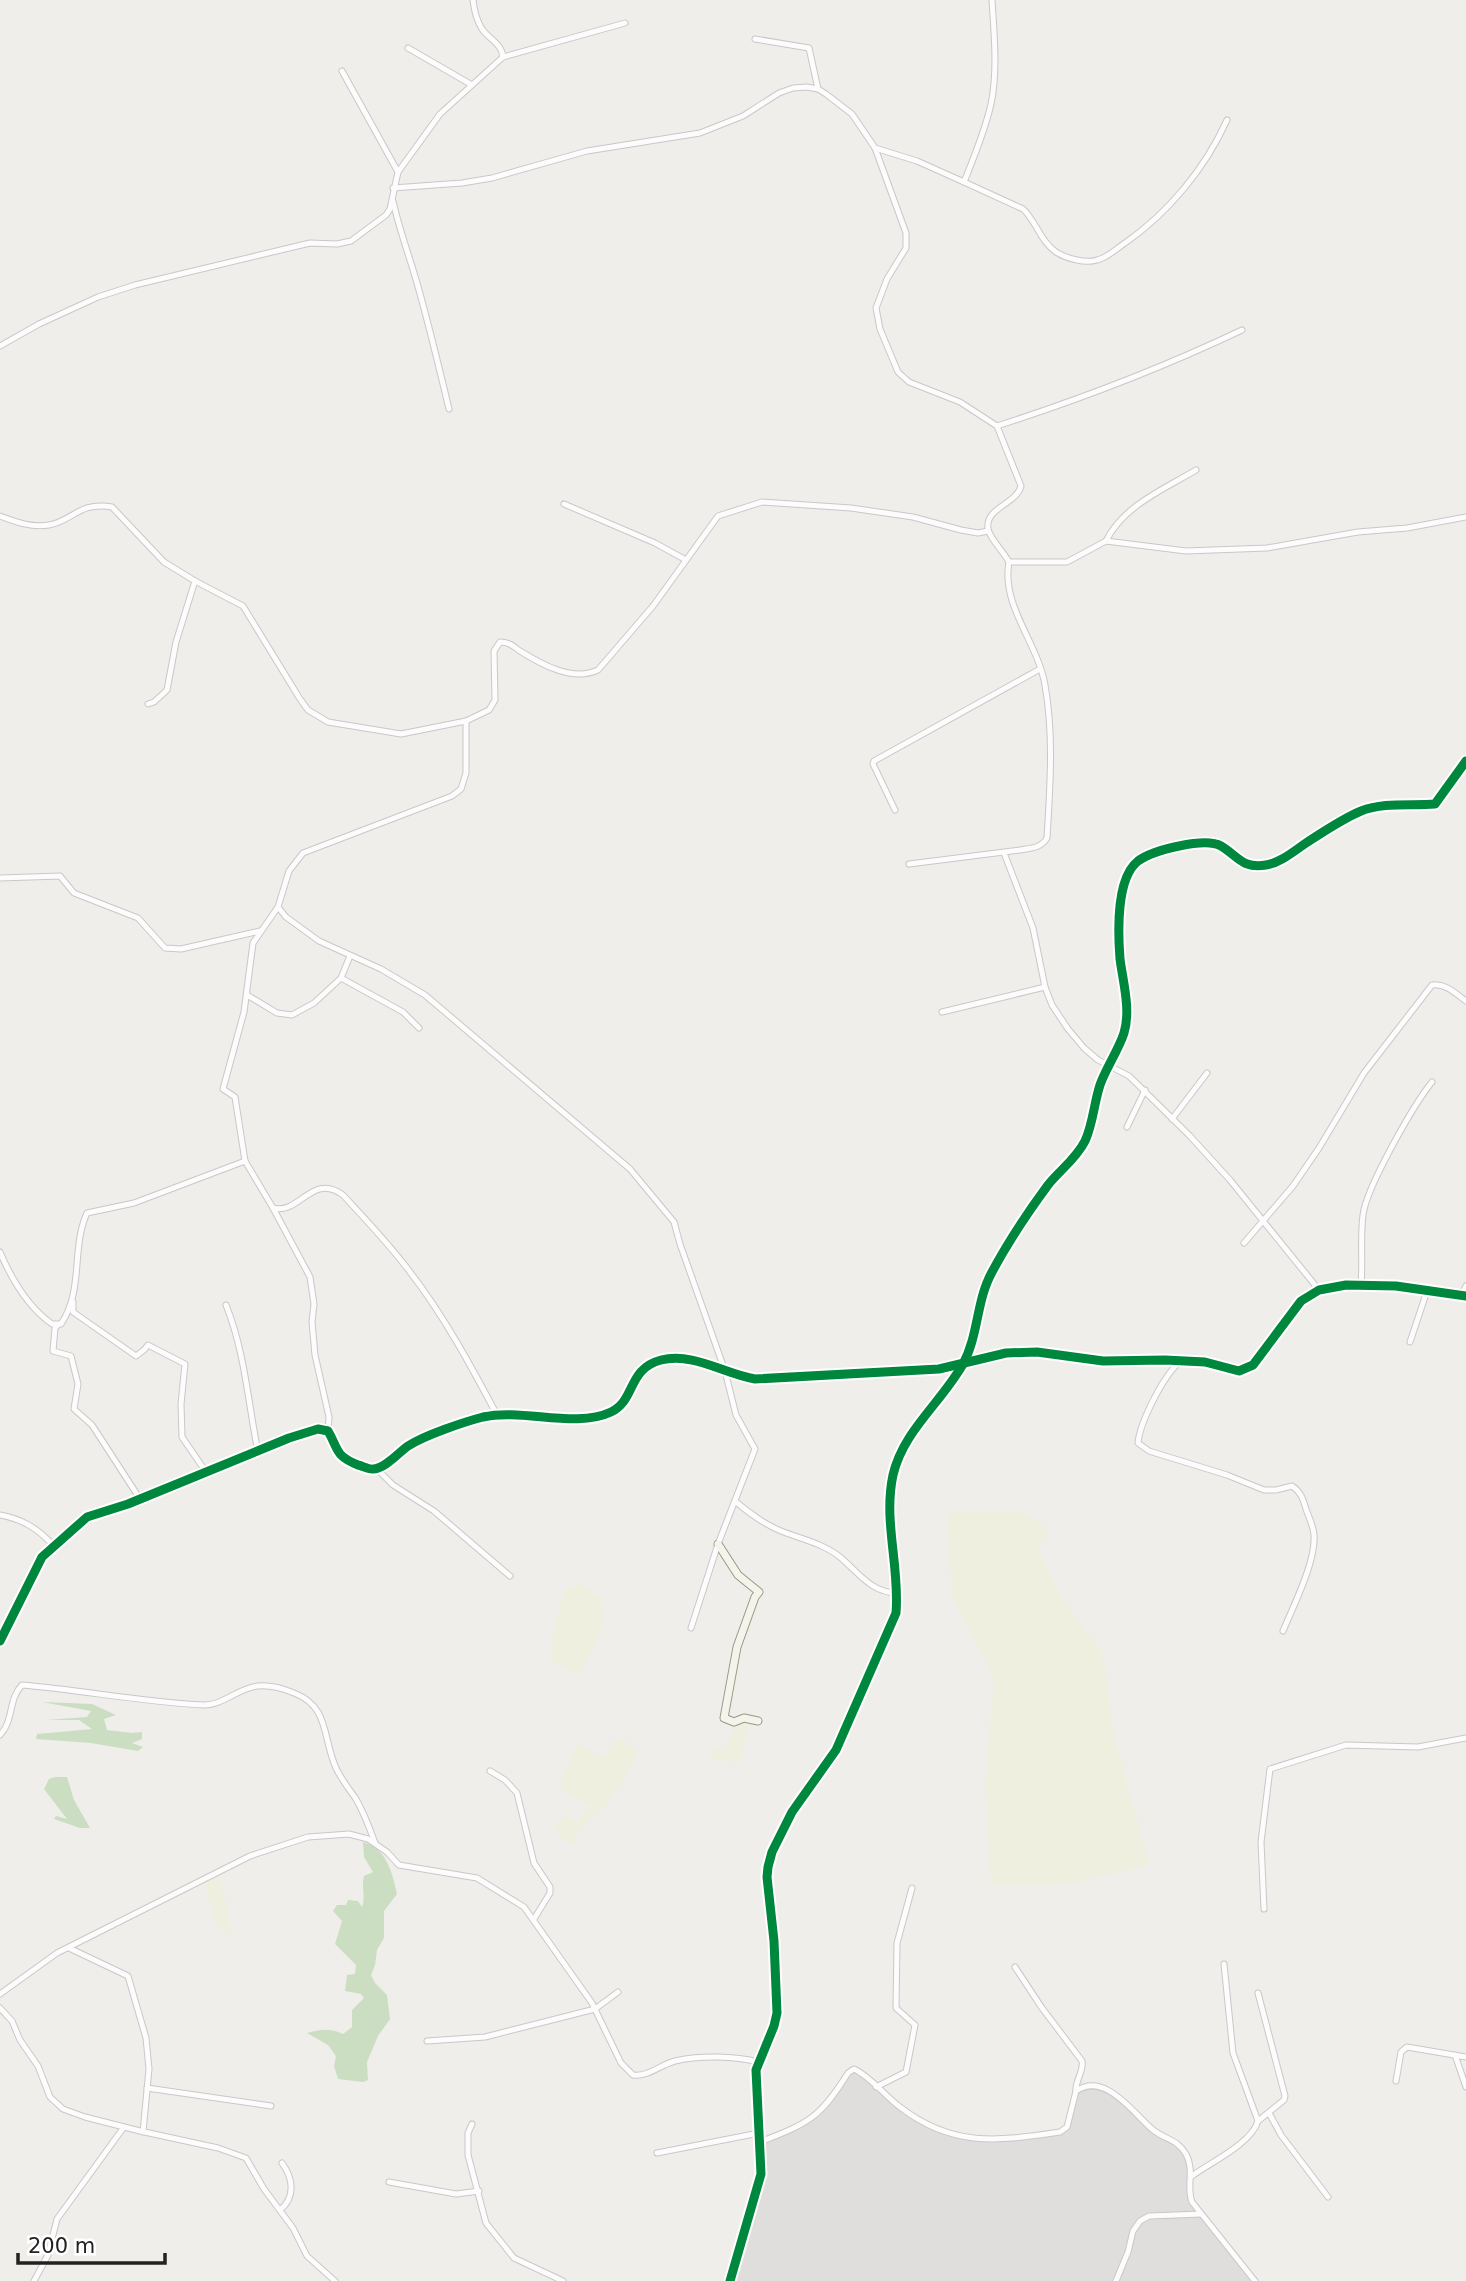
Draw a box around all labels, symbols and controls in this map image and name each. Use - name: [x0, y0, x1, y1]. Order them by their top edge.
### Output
- scale bar: [18, 2222, 164, 2266]
- text: 200 m: [28, 2234, 95, 2258]

